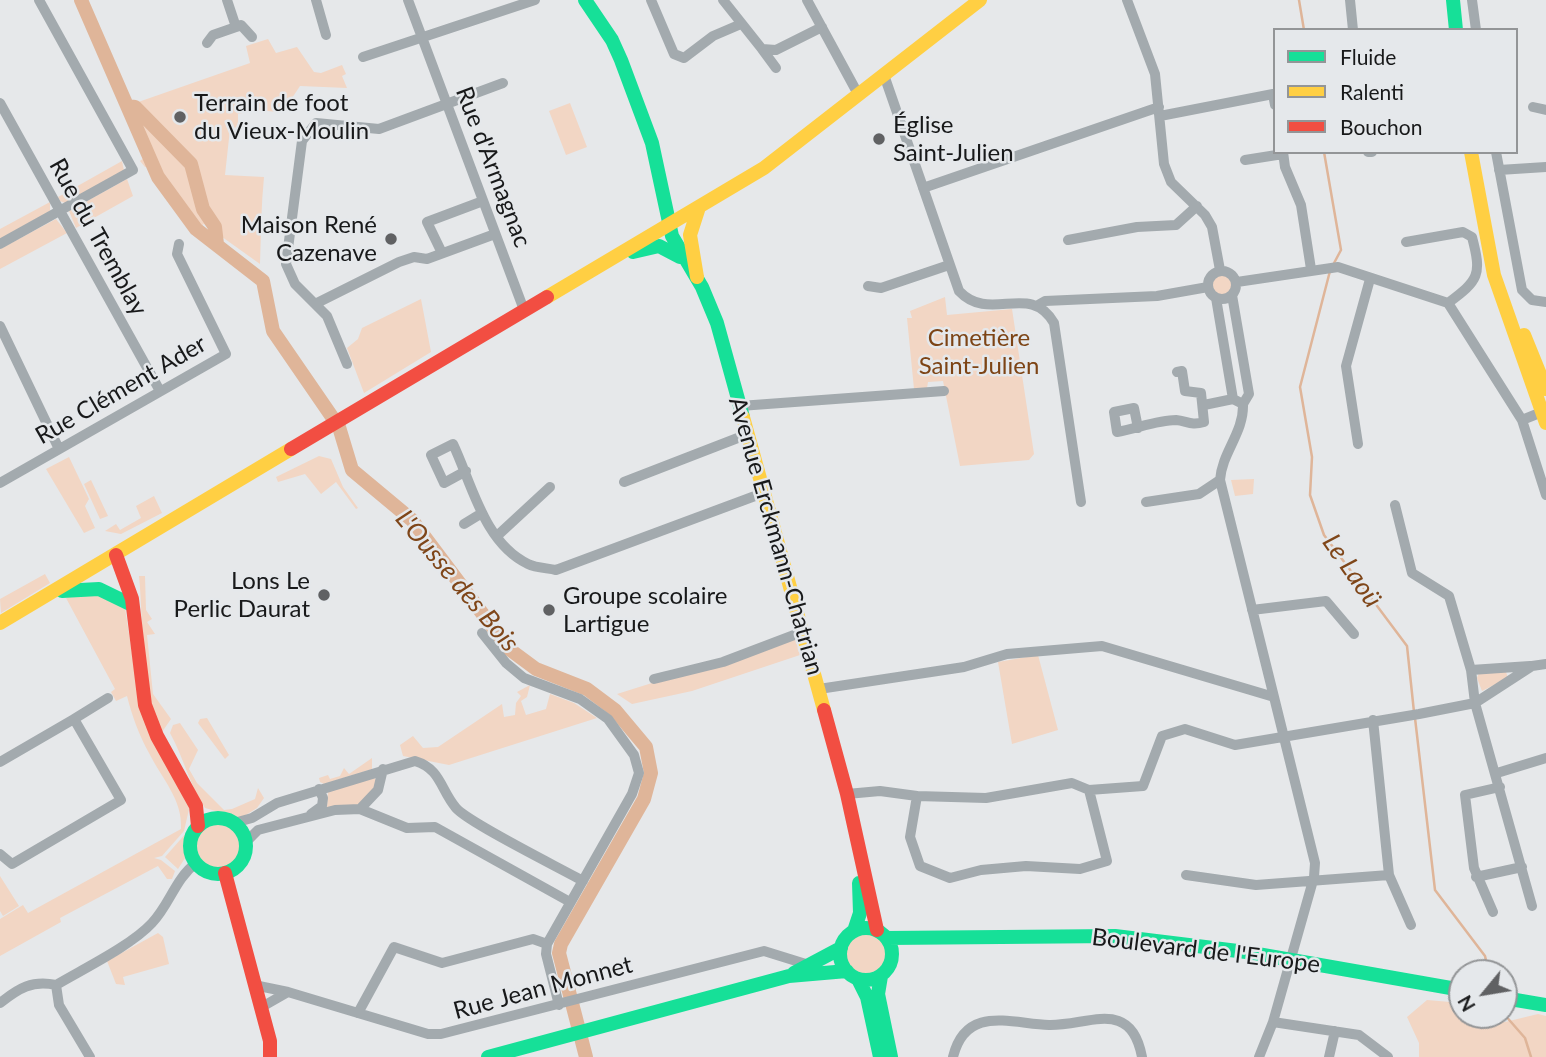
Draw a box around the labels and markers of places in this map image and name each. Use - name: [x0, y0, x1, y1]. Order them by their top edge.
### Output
- place label: Terrain de foot du Vieux-Moulin: [194, 89, 369, 145]
- marker: Terrain de foot du Vieux-Moulin: [172, 109, 188, 125]
- place label: Église Saint-Julien: [893, 111, 1014, 167]
- marker: Église Saint-Julien: [871, 131, 887, 147]
- place label: Maison René Cazenave: [241, 211, 377, 267]
- marker: Maison René Cazenave: [383, 231, 399, 247]
- place label: Lons Le Perlic Daurat: [174, 567, 310, 623]
- place label: Groupe scolaire Lartigue: [563, 582, 727, 638]
- marker: Lons Le Perlic Daurat: [316, 587, 332, 603]
- marker: Groupe scolaire Lartigue: [541, 602, 557, 618]

